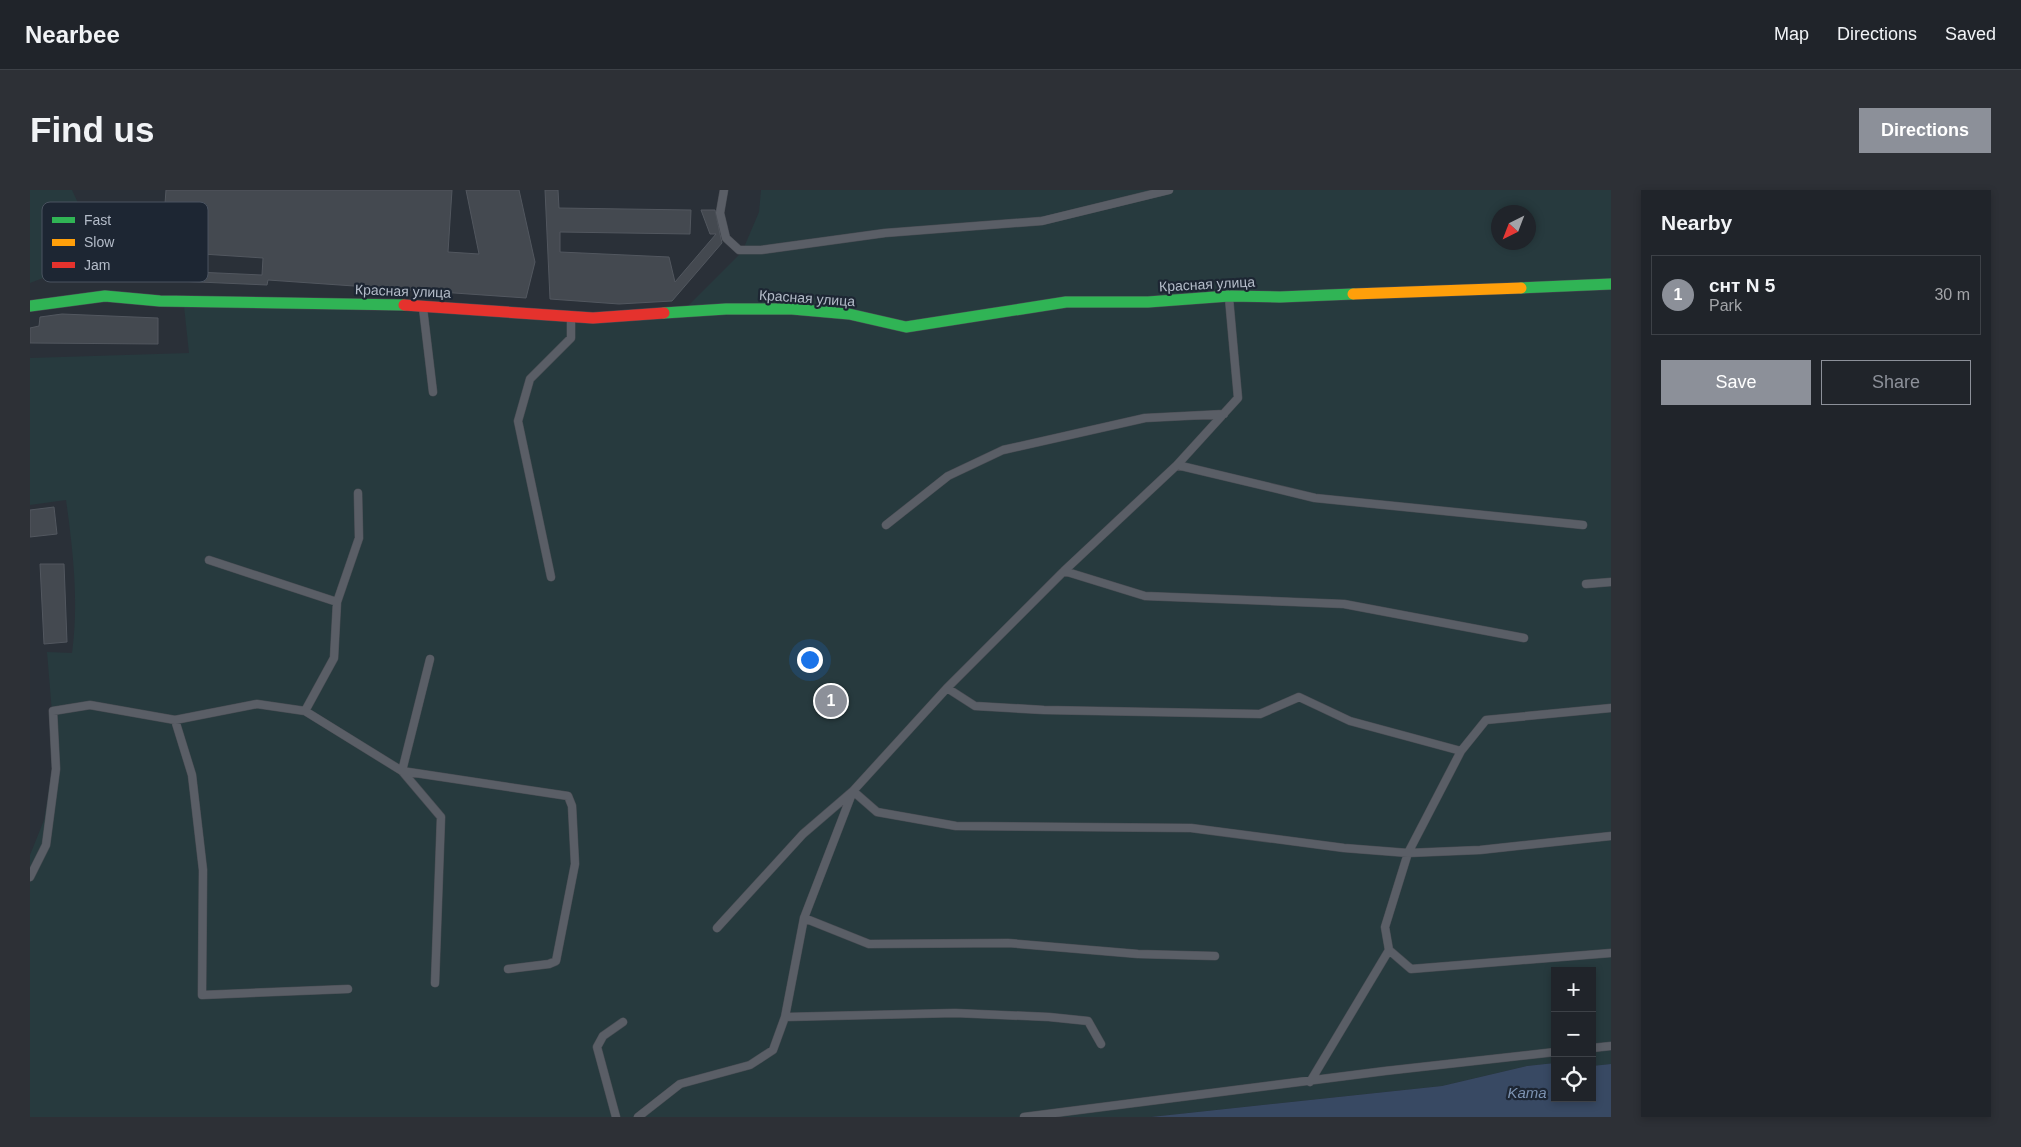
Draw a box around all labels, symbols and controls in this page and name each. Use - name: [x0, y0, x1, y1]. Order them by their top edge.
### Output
- text: Nearbee: [25, 21, 120, 48]
- text: Map: [1774, 24, 1809, 44]
- text: Directions: [1837, 24, 1917, 44]
- text: Saved: [1945, 24, 1996, 44]
- button: Directions: [1859, 108, 1991, 153]
- text: Find us: [30, 110, 154, 149]
- legend: [42, 202, 208, 282]
- north arrow: [1491, 205, 1536, 250]
- text: Nearby: [1661, 211, 1732, 234]
- text: Fast: [84, 212, 111, 228]
- text: Slow: [84, 234, 115, 250]
- text: Jam: [84, 257, 110, 273]
- street label: Красная улица: [1159, 273, 1256, 295]
- text: снт N 5: [1709, 275, 1775, 296]
- street label: Красная улица: [355, 281, 452, 301]
- text: 1: [1674, 286, 1682, 303]
- text: 30 m: [1934, 286, 1970, 303]
- street label: Красная улица: [758, 287, 856, 309]
- text: Park: [1709, 297, 1742, 314]
- button: Save: [1661, 360, 1811, 405]
- button: Share: [1821, 360, 1971, 405]
- your location: [797, 647, 823, 673]
- pin: 1: [815, 682, 847, 720]
- map controls: [1551, 967, 1596, 1102]
- button: +: [1551, 967, 1596, 1012]
- button: −: [1551, 1012, 1596, 1057]
- button: locate: [1551, 1057, 1596, 1102]
- water label: Kama: [1507, 1084, 1547, 1101]

